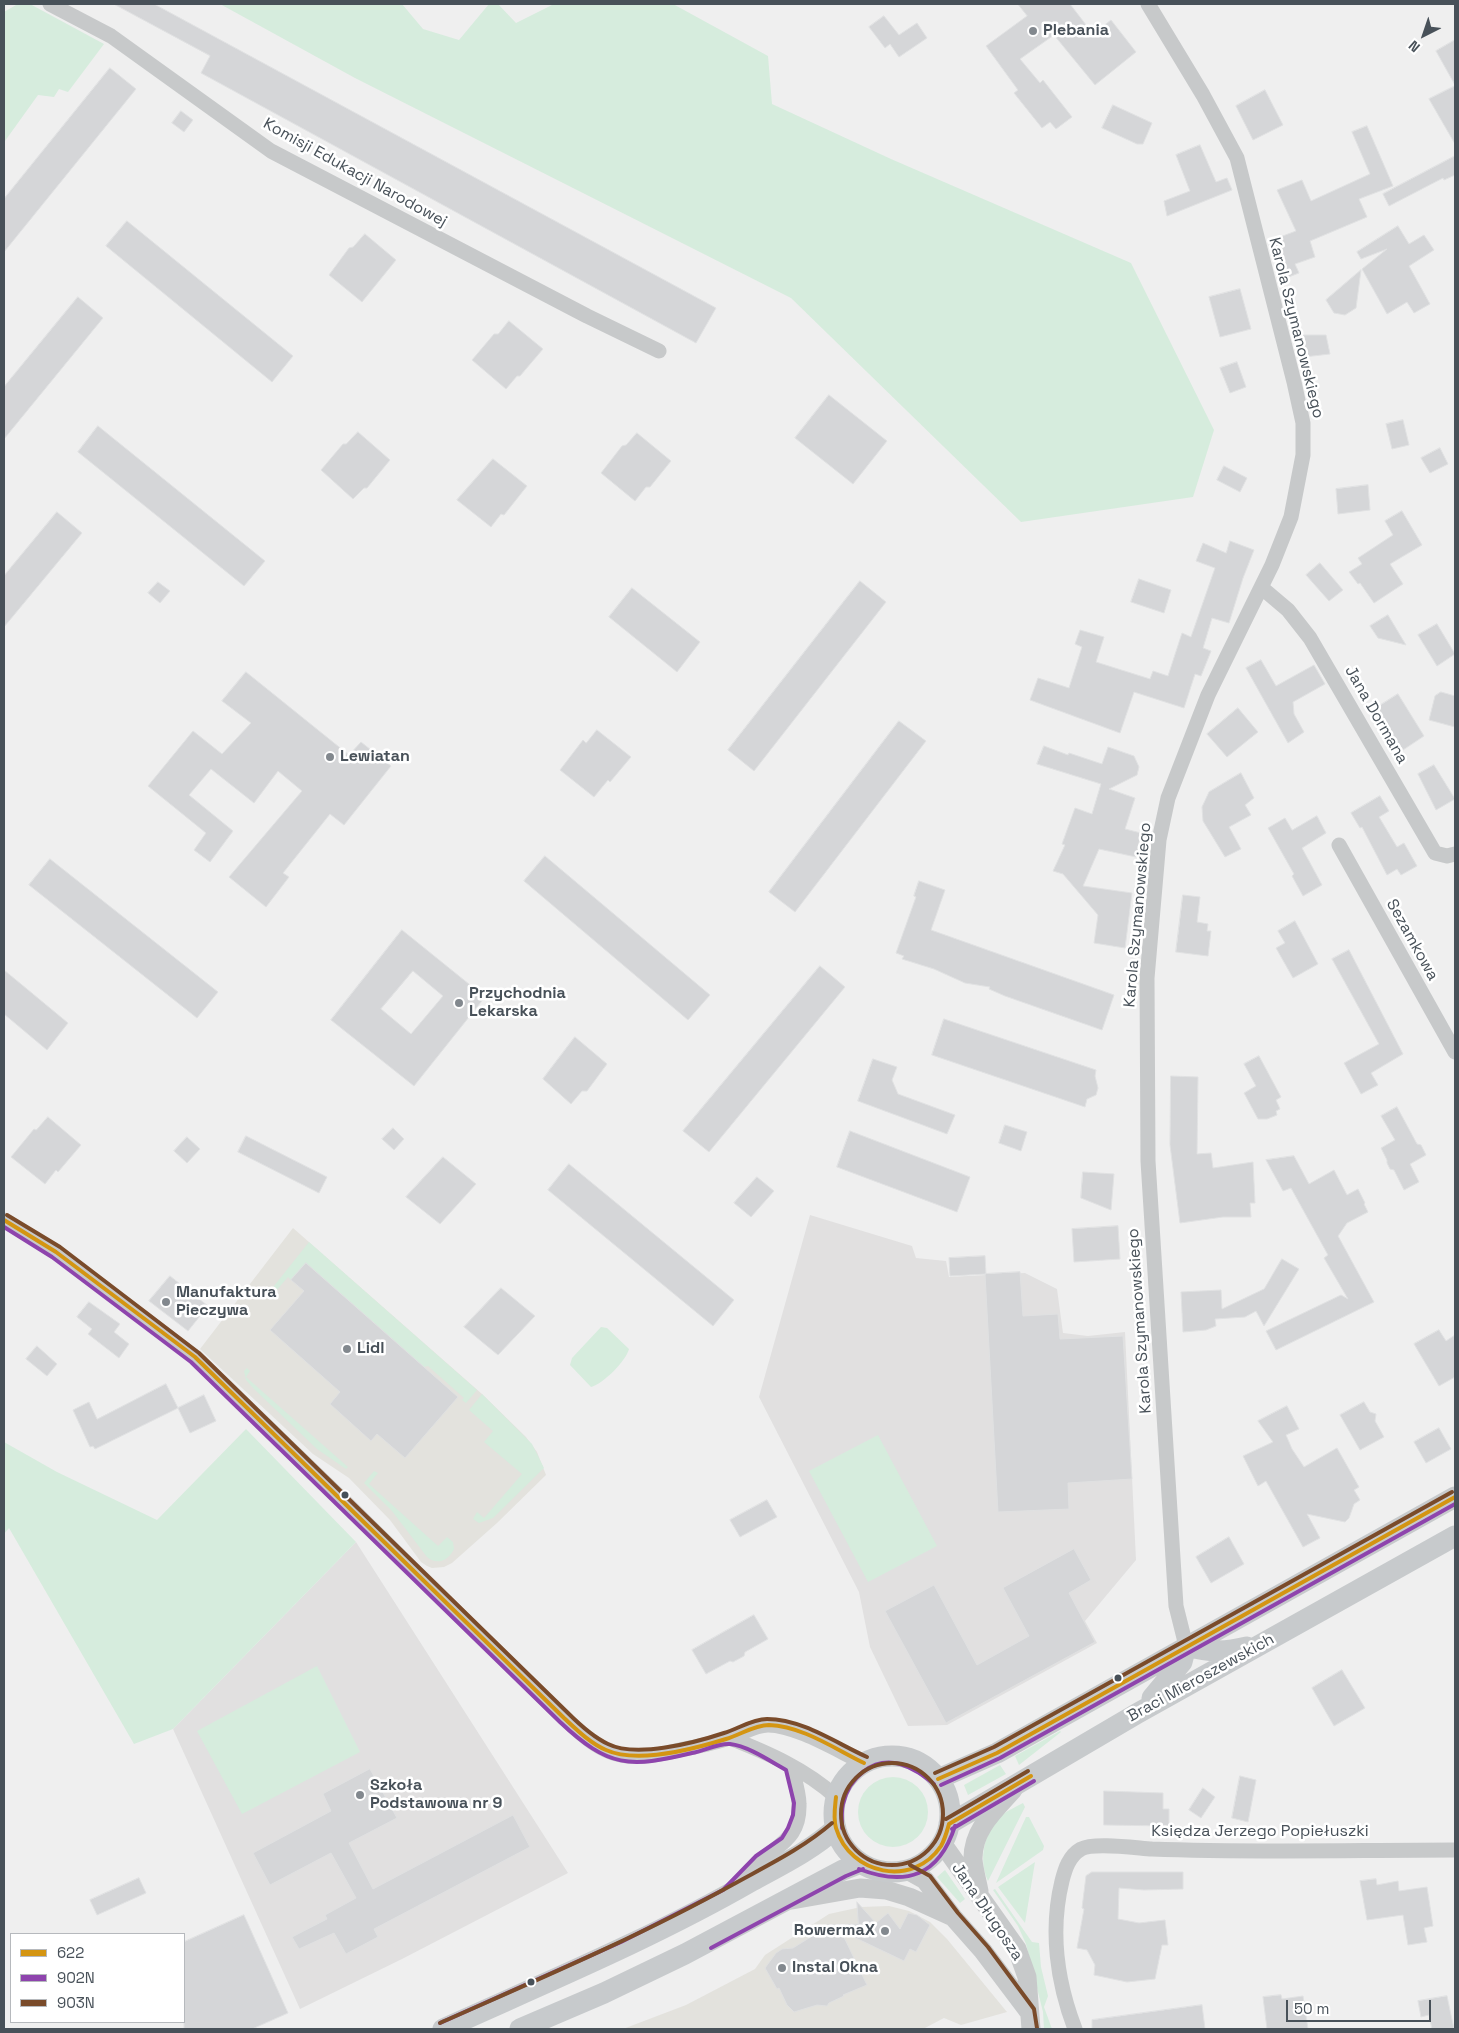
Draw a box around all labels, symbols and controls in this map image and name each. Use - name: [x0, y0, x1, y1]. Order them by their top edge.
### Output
- north arrow: [1399, 10, 1449, 60]
- place label: Plebania: [1043, 21, 1109, 41]
- marker: Plebania: [1027, 25, 1039, 37]
- text: N: [1405, 36, 1424, 56]
- street label: Komisji Edukacji Narodowej: [260, 114, 450, 232]
- street label: Karola Szymanowskiego: [1264, 236, 1328, 420]
- street label: Jana Dormana: [1340, 663, 1412, 767]
- place label: Lewiatan: [340, 747, 410, 767]
- marker: Lewiatan: [324, 751, 336, 763]
- street label: Karola Szymanowskiego: [1120, 822, 1156, 1008]
- street label: Sezamkowa: [1382, 896, 1442, 984]
- place label: Przychodnia Lekarska: [469, 984, 566, 1022]
- marker: Przychodnia Lekarska: [453, 997, 465, 1009]
- street label: Karola Szymanowskiego: [1124, 1228, 1156, 1414]
- place label: Manufaktura Pieczywa: [176, 1283, 277, 1321]
- marker: Manufaktura Pieczywa: [160, 1296, 172, 1308]
- place label: Lidl: [357, 1339, 384, 1359]
- marker: Lidl: [341, 1343, 353, 1355]
- unlabelled marker: [340, 1490, 350, 1500]
- street label: Braci Mieroszewskich: [1124, 1630, 1278, 1726]
- unlabelled marker: [1113, 1673, 1123, 1683]
- place label: Szkoła Podstawowa nr 9: [370, 1776, 502, 1814]
- marker: Szkoła Podstawowa nr 9: [354, 1789, 366, 1801]
- street label: Księdza Jerzego Popiełuszki: [1151, 1822, 1369, 1842]
- street label: Jana Długosza: [947, 1859, 1027, 1965]
- place label: RowermaX: [794, 1921, 875, 1941]
- marker: RowermaX: [879, 1925, 891, 1937]
- legend: [10, 1933, 185, 2023]
- text: 622: [57, 1943, 84, 1962]
- place label: Instal Okna: [792, 1958, 878, 1978]
- marker: Instal Okna: [776, 1962, 788, 1974]
- text: 902N: [57, 1968, 95, 1987]
- unlabelled marker: [526, 1977, 536, 1987]
- scale bar: [1289, 1990, 1434, 2022]
- text: 903N: [57, 1993, 95, 2012]
- text: 50 m: [1294, 1999, 1329, 2018]

